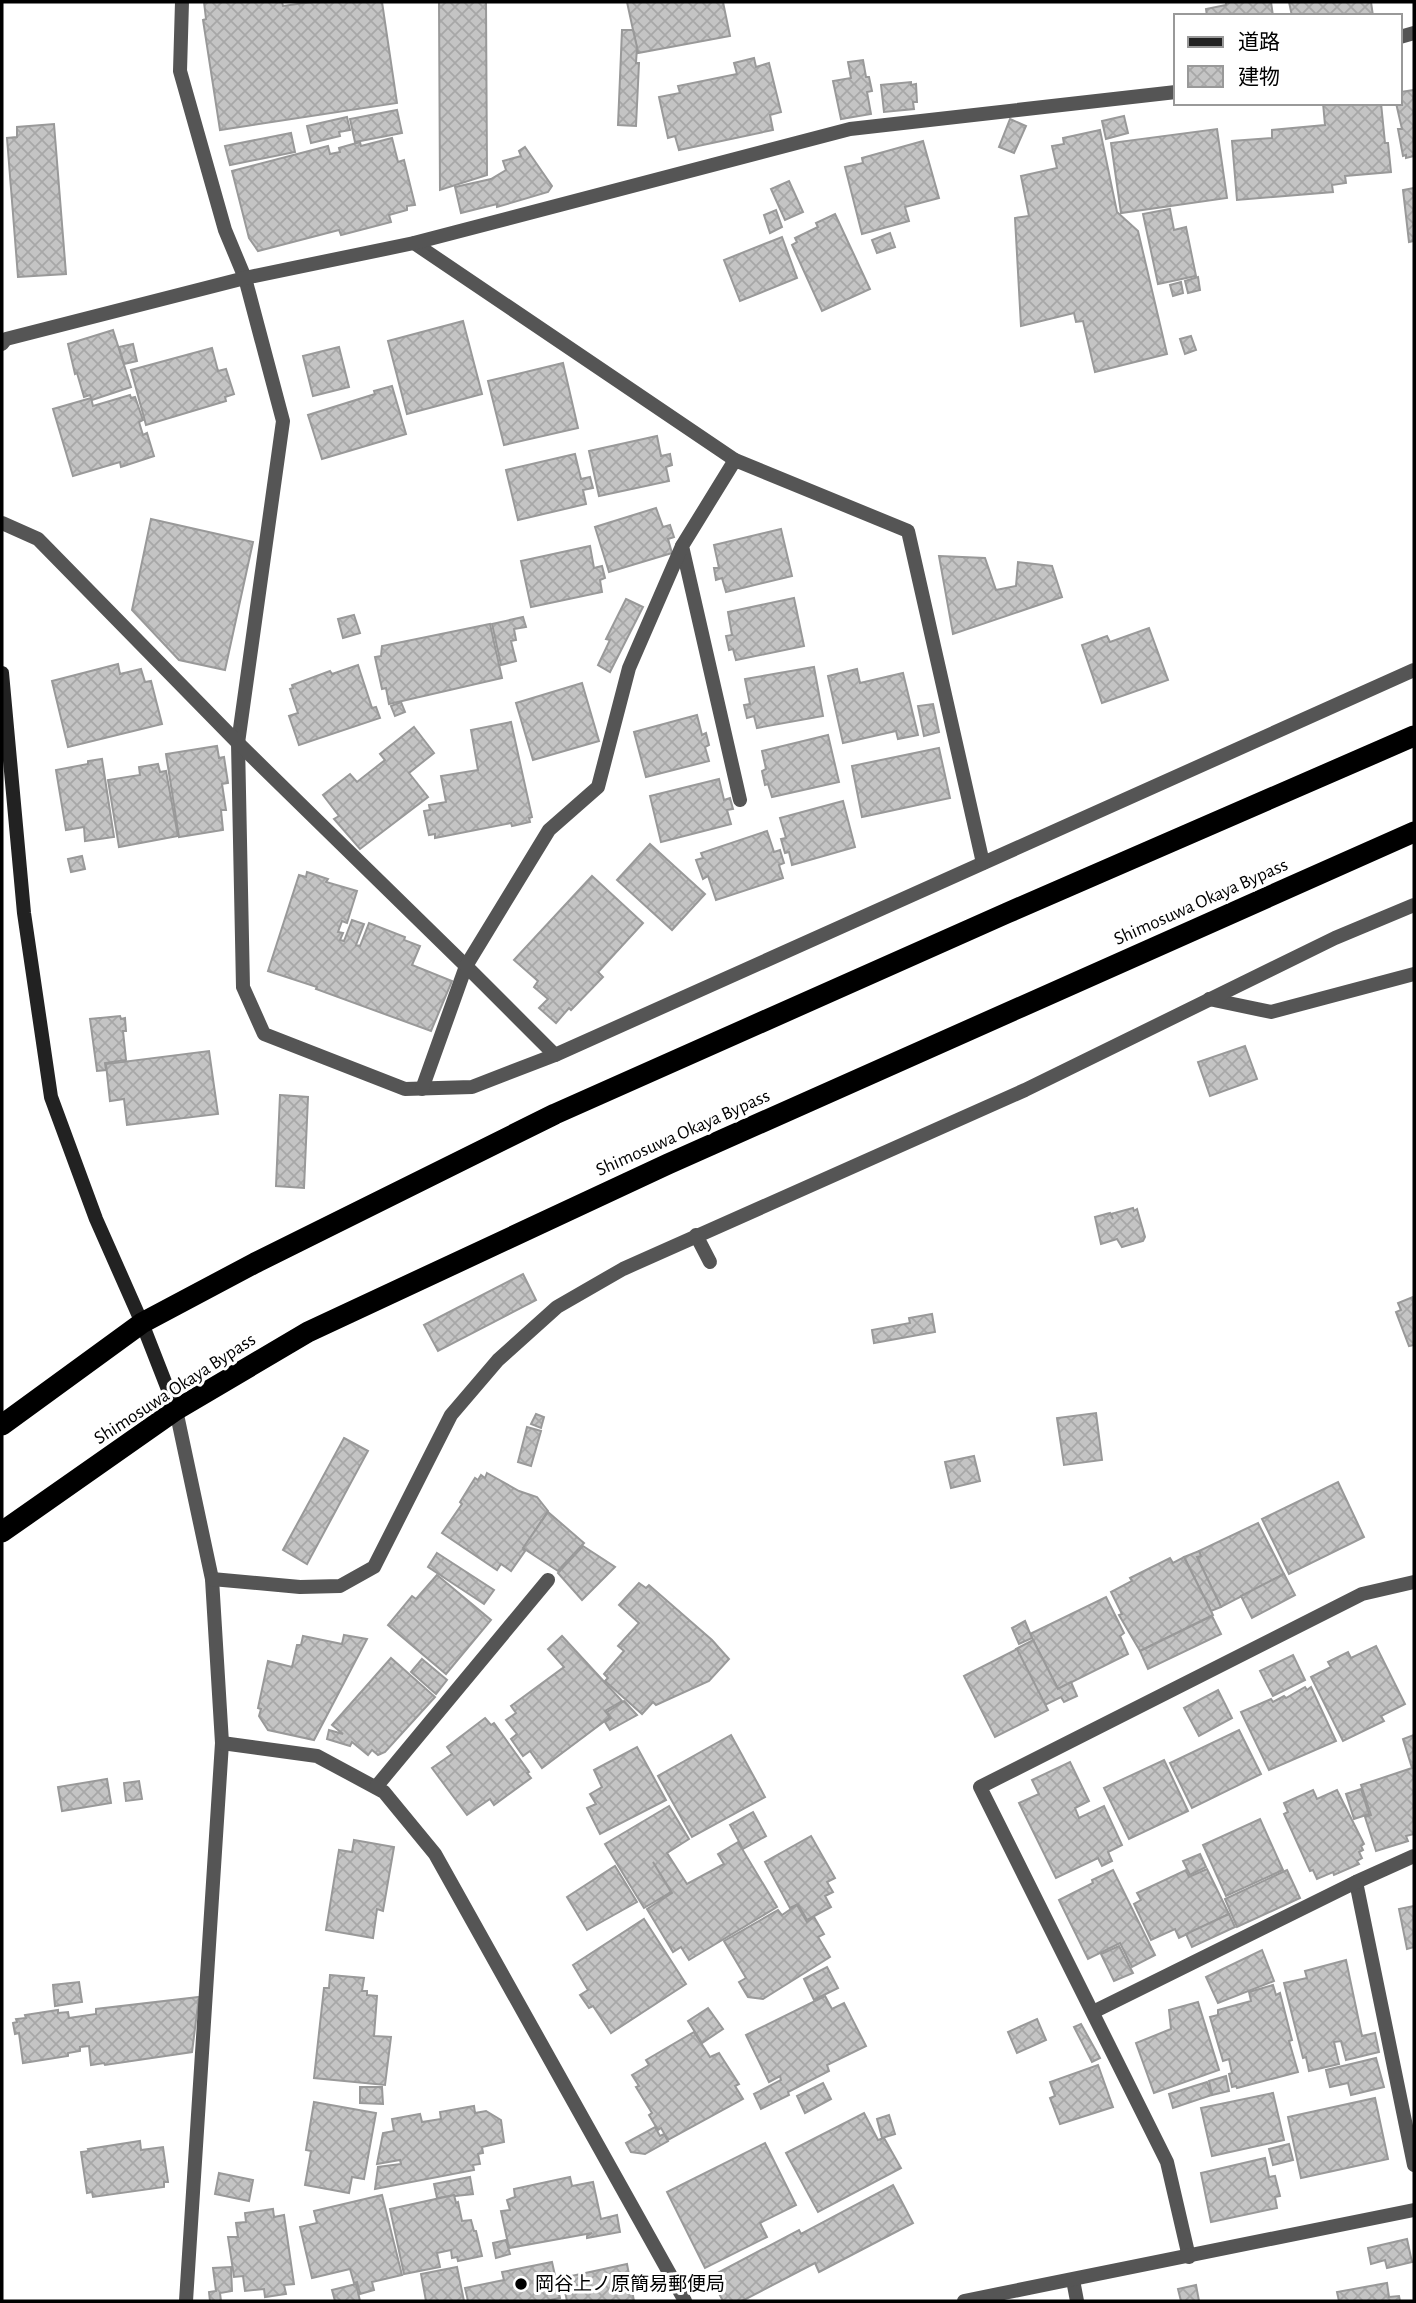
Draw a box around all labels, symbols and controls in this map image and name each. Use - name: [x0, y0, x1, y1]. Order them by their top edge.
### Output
- legend: [1174, 14, 1402, 105]
- text: 道路: [1238, 31, 1280, 53]
- text: 建物: [1238, 66, 1280, 88]
- street label: Shimosuwa Okaya Bypass: [1111, 855, 1291, 949]
- street label: Shimosuwa Okaya Bypass: [593, 1086, 773, 1180]
- street label: Shimosuwa Okaya Bypass: [91, 1330, 259, 1448]
- place label: 岡谷上ノ原簡易郵便局: [535, 2273, 725, 2294]
- marker: 岡谷上ノ原簡易郵便局: [513, 2276, 529, 2292]

